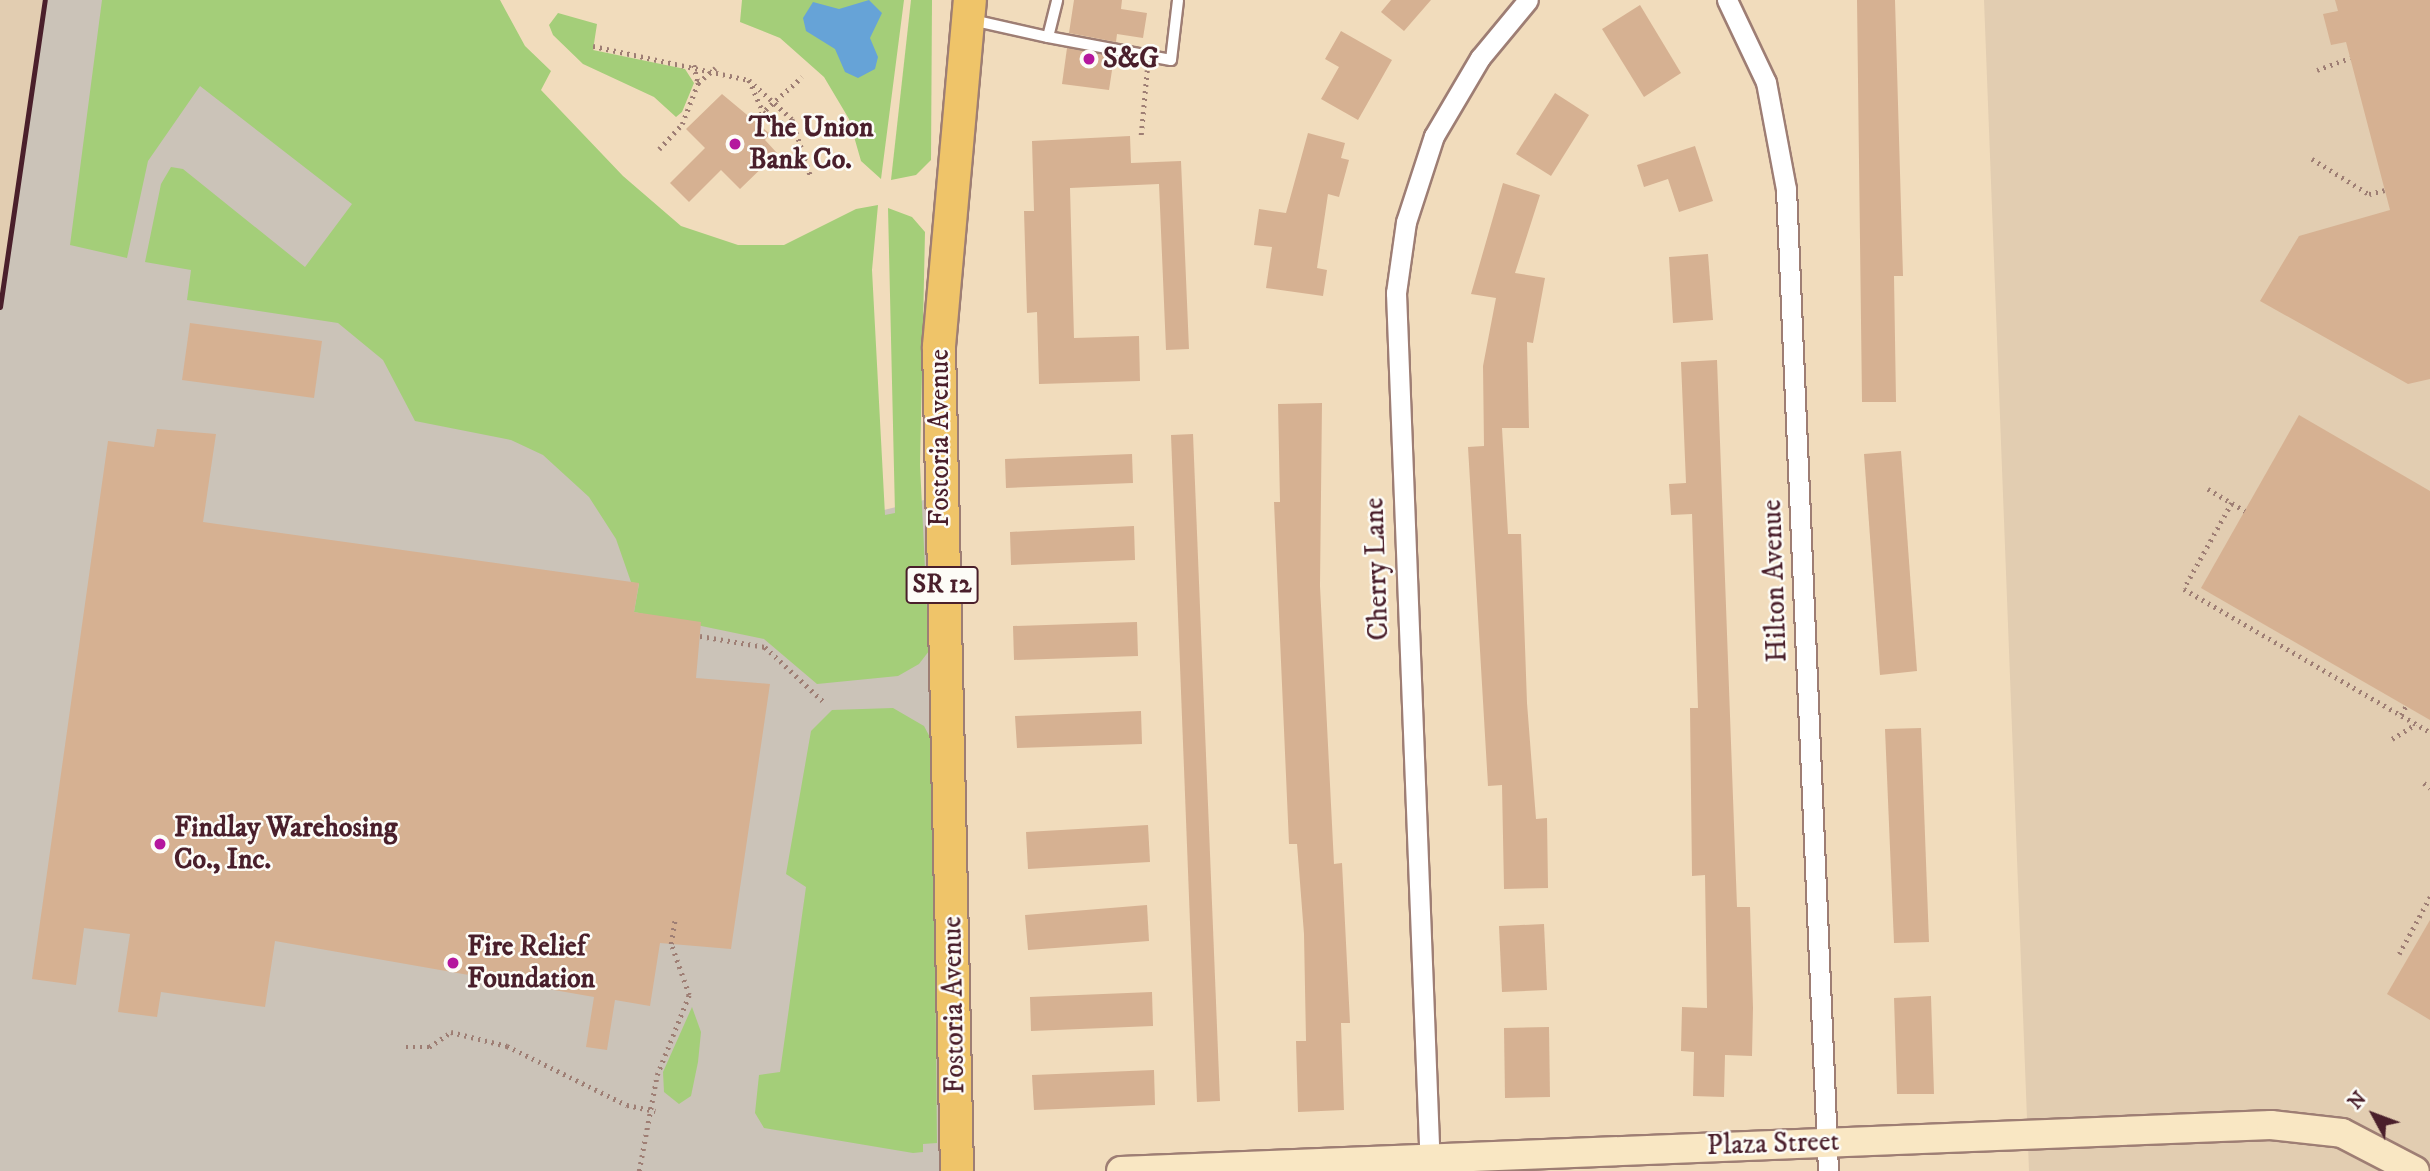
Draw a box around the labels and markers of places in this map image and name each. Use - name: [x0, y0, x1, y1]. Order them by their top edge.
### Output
- place label: S&G: [1103, 42, 1159, 76]
- marker: S&G: [1081, 51, 1097, 67]
- place label: The Union Bank Co.: [749, 111, 874, 177]
- marker: The Union Bank Co.: [727, 136, 743, 152]
- place label: Findlay Warehosing Co., Inc.: [174, 811, 397, 877]
- marker: Findlay Warehosing Co., Inc.: [152, 836, 168, 852]
- place label: Fire Relief Foundation: [467, 930, 595, 996]
- marker: Fire Relief Foundation: [445, 955, 461, 971]

